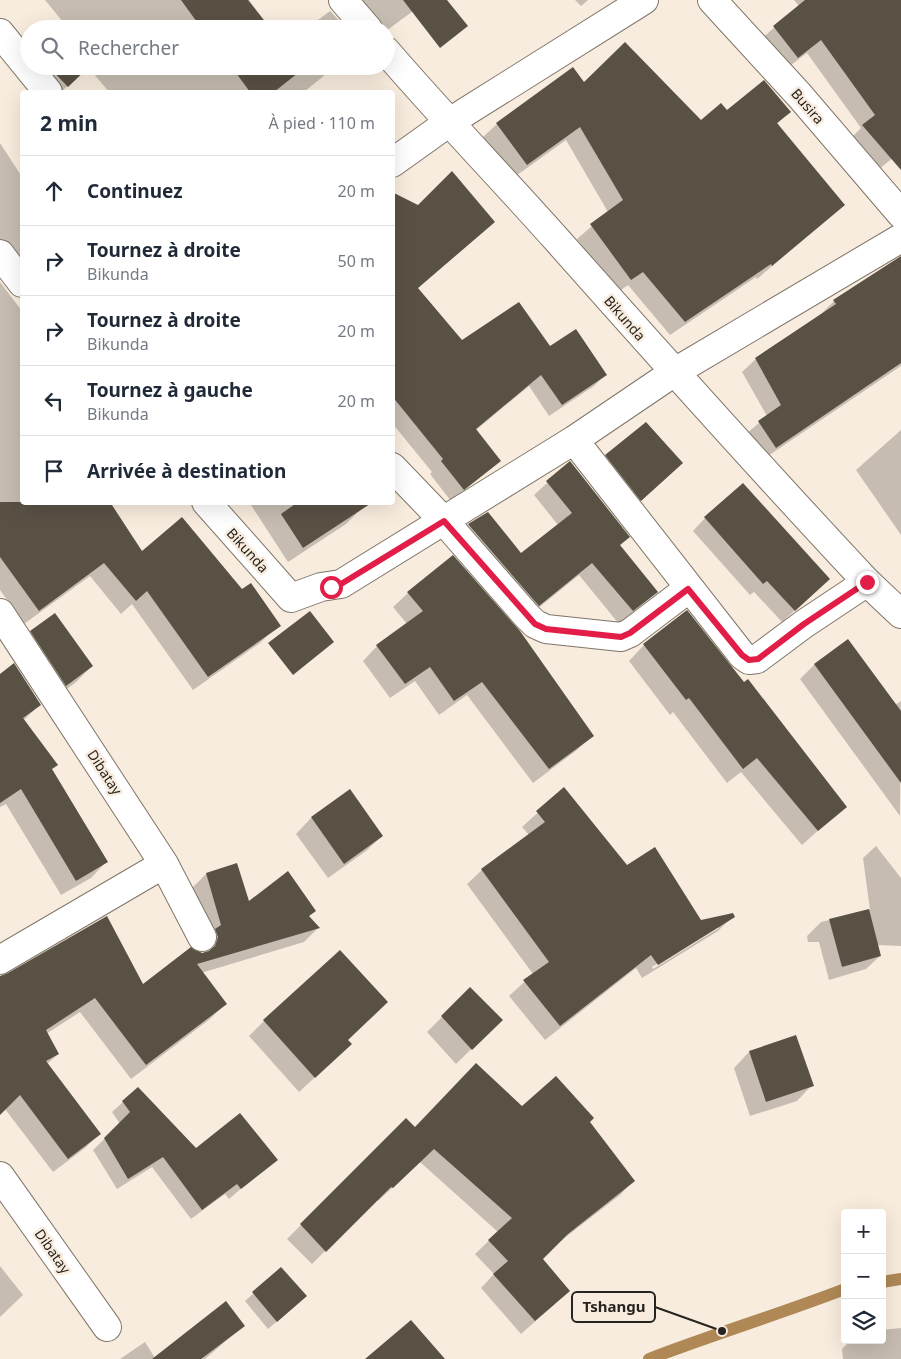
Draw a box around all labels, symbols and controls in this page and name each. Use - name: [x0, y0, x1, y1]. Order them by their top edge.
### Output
- search box: [20, 20, 395, 75]
- icon: search: [38, 34, 66, 62]
- text: Rechercher: [78, 35, 179, 61]
- street label: Busira: [787, 84, 829, 128]
- text: 2 min: [40, 109, 98, 137]
- text: À pied · 110 m: [269, 112, 375, 134]
- icon: ahead: [40, 177, 68, 205]
- text: Continuez: [87, 178, 183, 204]
- text: 20 m: [338, 180, 375, 202]
- text: Tournez à droite: [87, 237, 241, 263]
- icon: right: [40, 247, 68, 275]
- text: 50 m: [338, 250, 375, 272]
- text: Bikunda: [87, 263, 149, 285]
- street label: Bikunda: [600, 291, 650, 345]
- text: Tournez à droite: [87, 307, 241, 333]
- icon: right: [40, 317, 68, 345]
- text: 20 m: [338, 320, 375, 342]
- text: Bikunda: [87, 333, 149, 355]
- text: Tournez à gauche: [87, 377, 253, 403]
- icon: left: [40, 387, 68, 415]
- text: 20 m: [338, 390, 375, 412]
- text: Bikunda: [87, 403, 149, 425]
- icon: arrive: [40, 457, 68, 485]
- text: Arrivée à destination: [87, 458, 286, 484]
- street label: Bikunda: [223, 524, 273, 576]
- route end: [856, 571, 879, 594]
- route start: [320, 576, 343, 599]
- street label: Dibatay: [83, 746, 127, 799]
- map controls: [841, 1209, 886, 1344]
- button: +: [841, 1209, 886, 1254]
- street label: Dibatay: [31, 1225, 76, 1278]
- button: −: [841, 1254, 886, 1299]
- callout: Tshangu: [572, 1292, 655, 1322]
- text: Tshangu: [582, 1296, 646, 1316]
- button: layers: [841, 1299, 886, 1344]

